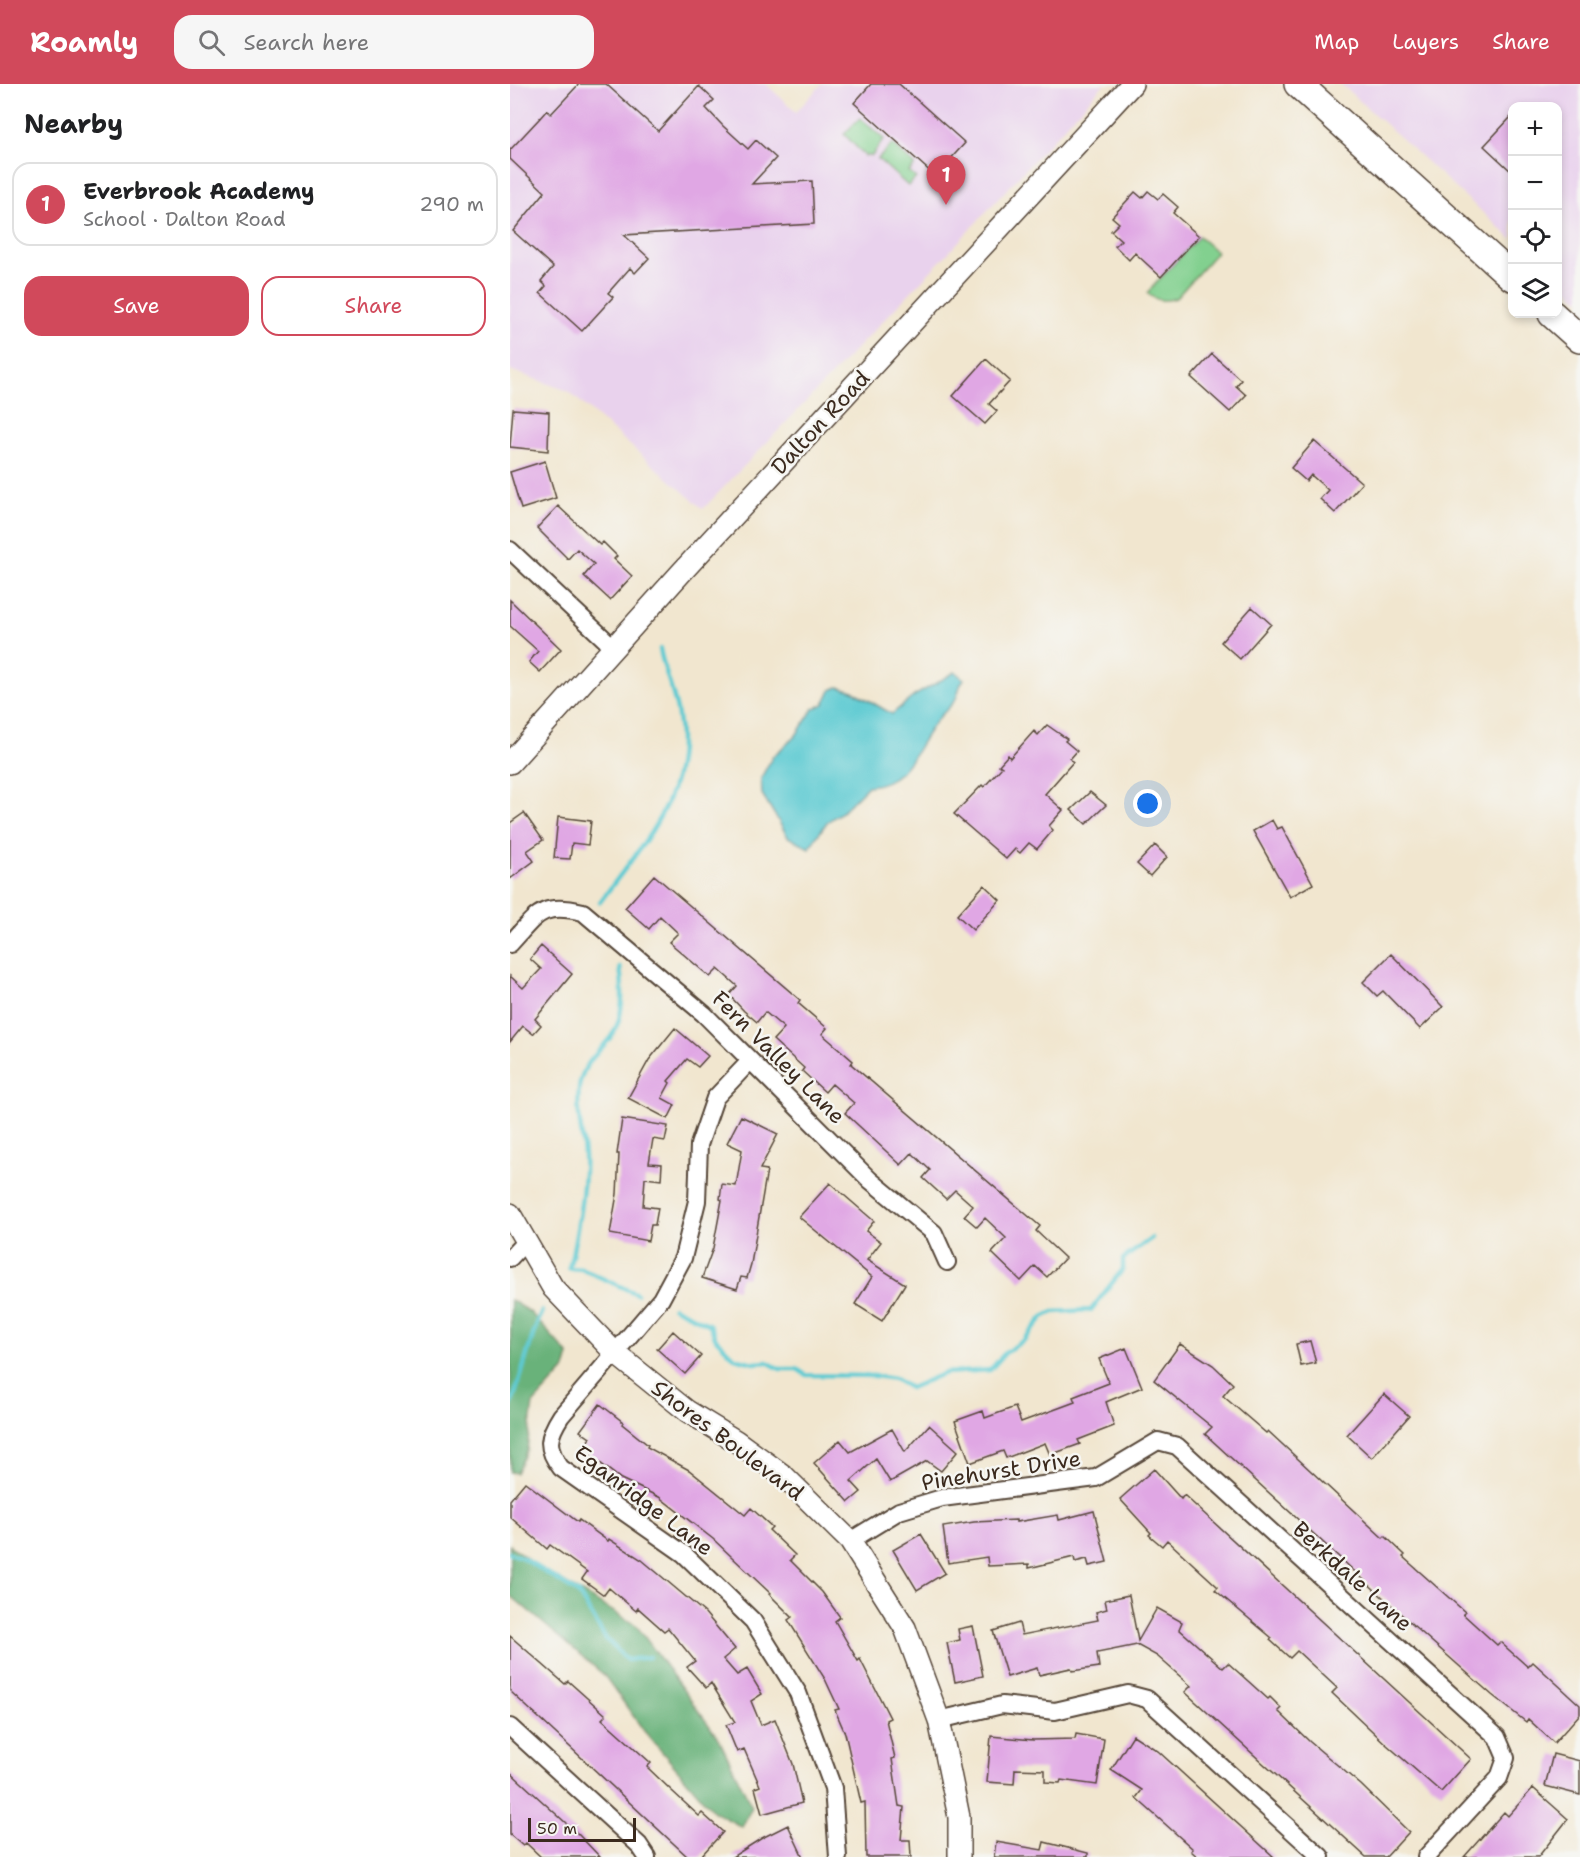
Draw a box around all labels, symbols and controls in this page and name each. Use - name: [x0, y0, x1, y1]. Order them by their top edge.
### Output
- search box: [174, 15, 594, 69]
- text: Roamly: [30, 23, 138, 61]
- icon: search: [195, 26, 228, 59]
- text: Search here: [243, 28, 369, 57]
- text: Map: [1314, 28, 1359, 56]
- text: Layers: [1392, 28, 1459, 56]
- text: Share: [1492, 28, 1550, 56]
- map controls: [1508, 102, 1562, 318]
- button: +: [1508, 102, 1562, 156]
- text: Nearby: [24, 106, 123, 141]
- pin: 1: [926, 156, 966, 205]
- button: −: [1508, 156, 1562, 210]
- text: Everbrook Academy: [83, 177, 314, 206]
- text: 1: [41, 191, 50, 217]
- text: 290 m: [419, 191, 484, 217]
- text: School · Dalton Road: [83, 206, 286, 232]
- button: locate: [1508, 210, 1562, 264]
- button: layers: [1508, 264, 1562, 318]
- button: Save: [24, 276, 249, 336]
- button: Share: [261, 276, 486, 336]
- street label: Dalton Road: [765, 364, 876, 481]
- your location: [1133, 789, 1162, 818]
- street label: Fern Valley Lane: [706, 984, 852, 1130]
- street label: Shores Boulevard: [645, 1373, 810, 1507]
- street label: Eganridge Lane: [568, 1439, 719, 1562]
- street label: Pinehurst Drive: [919, 1444, 1083, 1497]
- street label: Berkdale Lane: [1287, 1515, 1419, 1638]
- scale bar: [528, 1815, 636, 1842]
- text: 50 m: [537, 1818, 577, 1839]

